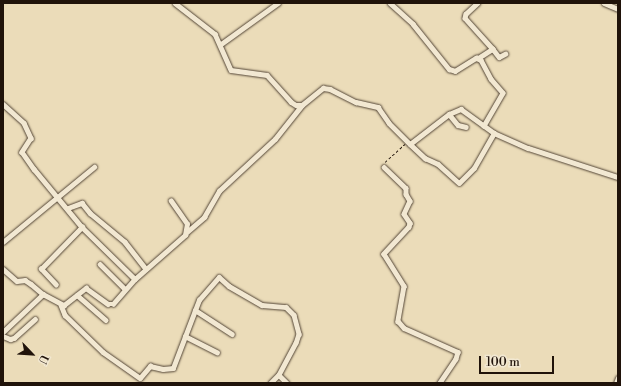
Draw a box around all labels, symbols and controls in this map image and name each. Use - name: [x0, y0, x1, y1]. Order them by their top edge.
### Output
- north arrow: [12, 334, 52, 374]
- scale bar: [481, 348, 556, 374]
- text: U: [35, 352, 51, 366]
- text: 100 m: [486, 355, 520, 370]

